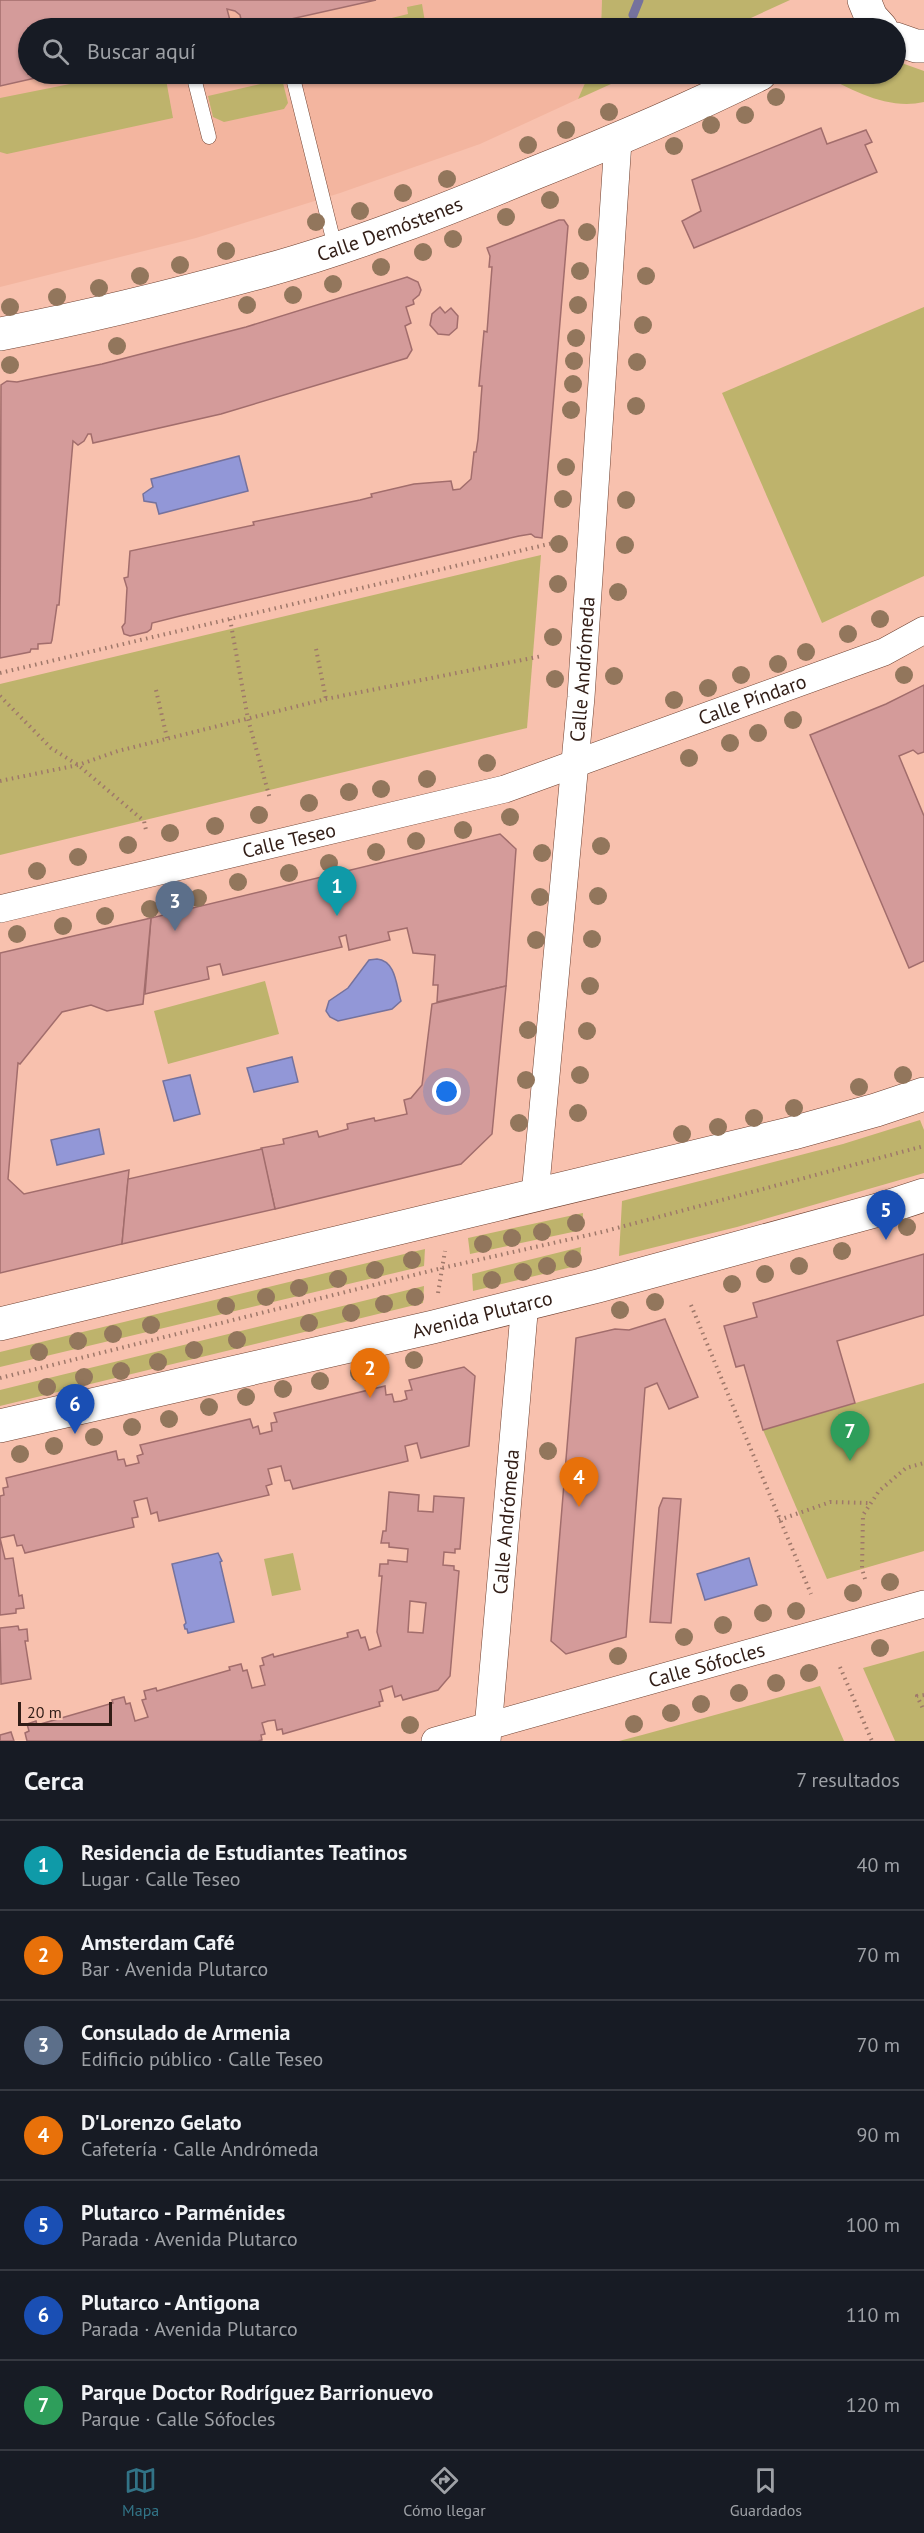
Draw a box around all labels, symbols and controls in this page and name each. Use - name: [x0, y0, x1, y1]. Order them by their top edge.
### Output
- search box: [18, 18, 906, 84]
- icon: search: [39, 35, 72, 68]
- text: Buscar aquí: [87, 37, 196, 65]
- street label: Calle Demóstenes: [314, 191, 466, 267]
- street label: Calle Andrómeda: [564, 596, 601, 743]
- street label: Calle Píndaro: [695, 668, 810, 731]
- street label: Calle Teseo: [240, 817, 338, 864]
- pin: 1: [318, 866, 356, 916]
- pin: 3: [156, 882, 195, 931]
- your location: [432, 1077, 461, 1106]
- pin: 5: [866, 1190, 906, 1240]
- street label: Avenida Plutarco: [410, 1285, 555, 1344]
- pin: 2: [350, 1348, 389, 1398]
- pin: 6: [56, 1384, 94, 1434]
- pin: 7: [830, 1412, 870, 1461]
- street label: Calle Andrómeda: [487, 1448, 525, 1595]
- pin: 4: [560, 1458, 598, 1507]
- street label: Calle Sófocles: [645, 1636, 768, 1694]
- scale bar: [18, 1699, 112, 1726]
- text: 20 m: [27, 1702, 62, 1722]
- text: Cerca: [24, 1764, 84, 1797]
- text: 7 resultados: [796, 1767, 900, 1793]
- text: Residencia de Estudiantes Teatinos: [81, 1838, 407, 1866]
- text: 1: [38, 1852, 49, 1878]
- text: 40 m: [857, 1852, 900, 1878]
- text: Lugar · Calle Teseo: [81, 1866, 241, 1892]
- text: Amsterdam Café: [81, 1928, 235, 1956]
- text: 2: [38, 1942, 49, 1968]
- text: 70 m: [857, 1942, 900, 1968]
- text: Bar · Avenida Plutarco: [81, 1956, 268, 1982]
- text: Consulado de Armenia: [81, 2018, 291, 2046]
- text: 3: [38, 2032, 49, 2058]
- text: 70 m: [857, 2032, 900, 2058]
- text: Edificio público · Calle Teseo: [81, 2046, 323, 2072]
- text: D'Lorenzo Gelato: [81, 2108, 242, 2136]
- text: 4: [38, 2122, 49, 2148]
- text: 90 m: [857, 2122, 900, 2148]
- text: Cafetería · Calle Andrómeda: [81, 2136, 319, 2162]
- text: Plutarco - Parménides: [81, 2198, 285, 2226]
- text: 5: [38, 2212, 49, 2238]
- text: 100 m: [846, 2212, 900, 2238]
- text: Parada · Avenida Plutarco: [81, 2226, 298, 2252]
- text: Plutarco - Antigona: [81, 2288, 260, 2316]
- text: 6: [38, 2302, 49, 2328]
- text: 110 m: [846, 2302, 900, 2328]
- text: Parada · Avenida Plutarco: [81, 2316, 298, 2342]
- text: Parque Doctor Rodríguez Barrionuevo: [81, 2378, 433, 2406]
- text: 7: [38, 2392, 49, 2418]
- text: 120 m: [846, 2392, 900, 2418]
- text: Parque · Calle Sófocles: [81, 2406, 276, 2432]
- tab: Mapa: [122, 2464, 159, 2520]
- tab: Cómo llegar: [403, 2464, 486, 2520]
- tab: Guardados: [730, 2464, 802, 2520]

